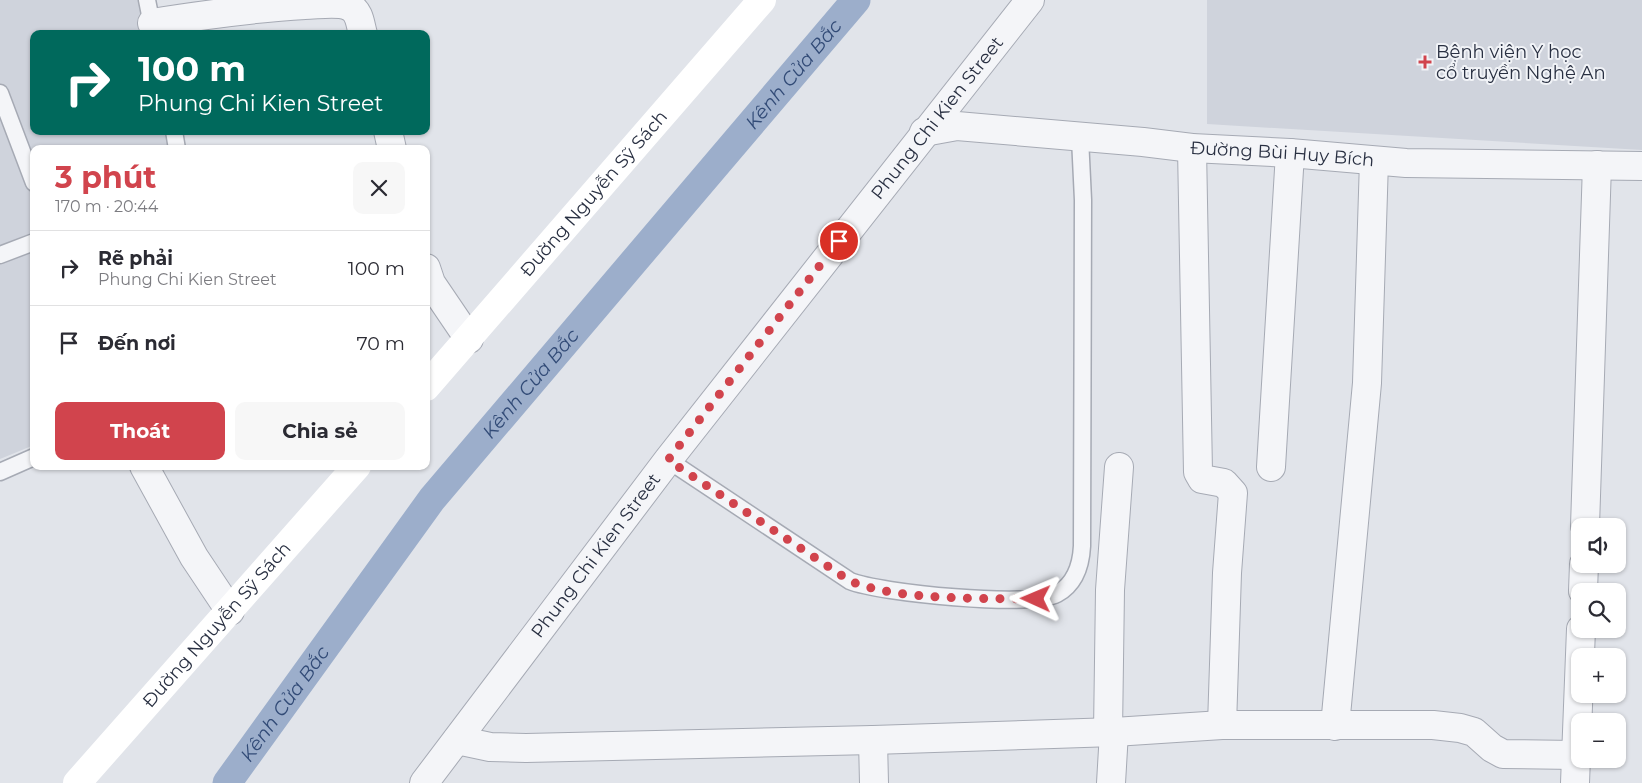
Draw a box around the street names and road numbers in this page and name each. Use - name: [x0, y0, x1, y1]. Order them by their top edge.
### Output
- street label: Phung Chi Kien Street: [866, 32, 1008, 204]
- street label: Đường Nguyễn Sỹ Sách: [516, 106, 672, 281]
- street label: Đường Bùi Huy Bích: [1190, 137, 1375, 171]
- street label: Phung Chi Kien Street: [526, 469, 665, 642]
- street label: Đường Nguyễn Sỹ Sách: [138, 538, 295, 712]

